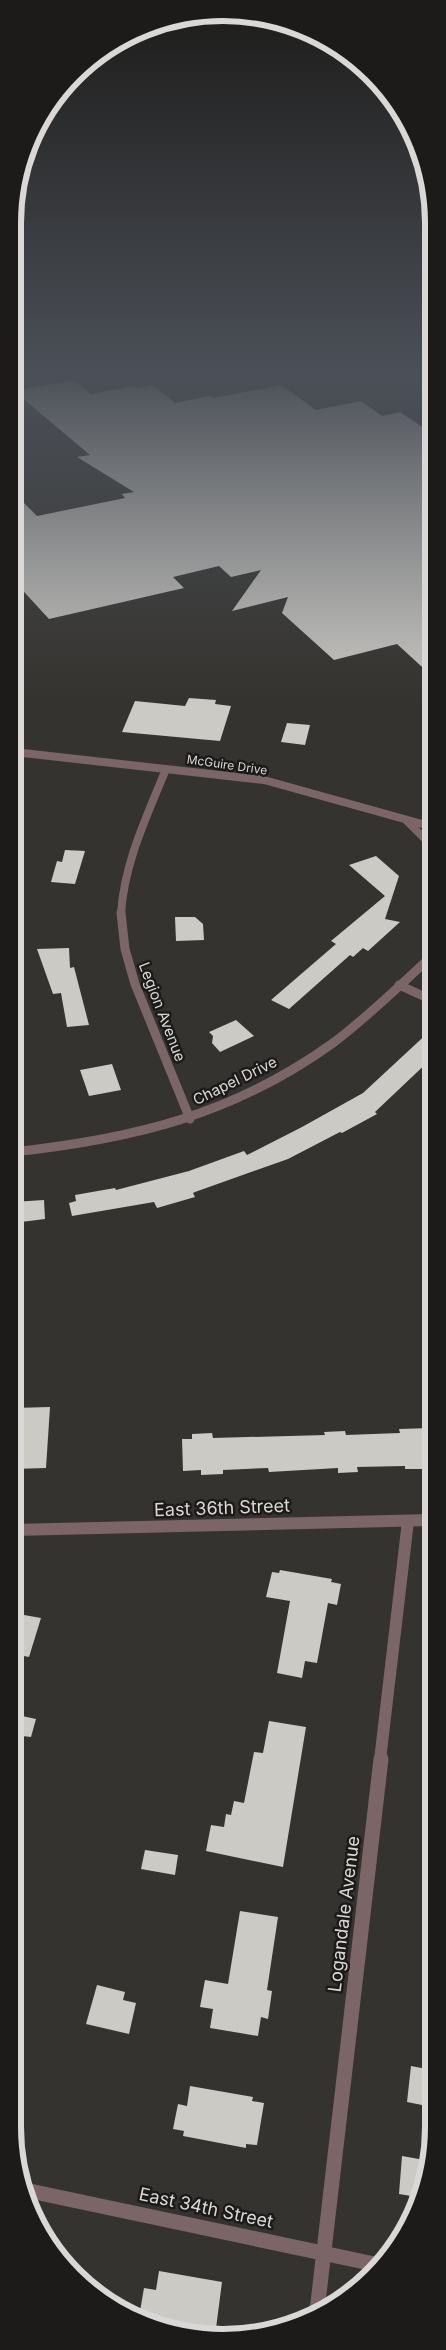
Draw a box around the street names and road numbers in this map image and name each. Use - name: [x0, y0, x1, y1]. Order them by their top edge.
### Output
- street label: McGuire Drive: [186, 751, 268, 778]
- street label: Legion Avenue: [135, 959, 190, 1064]
- street label: Chapel Drive: [190, 1052, 280, 1109]
- street label: East 36th Street: [154, 1495, 290, 1520]
- street label: Logandale Avenue: [324, 1835, 363, 1993]
- street label: East 34th Street: [137, 2183, 275, 2232]

